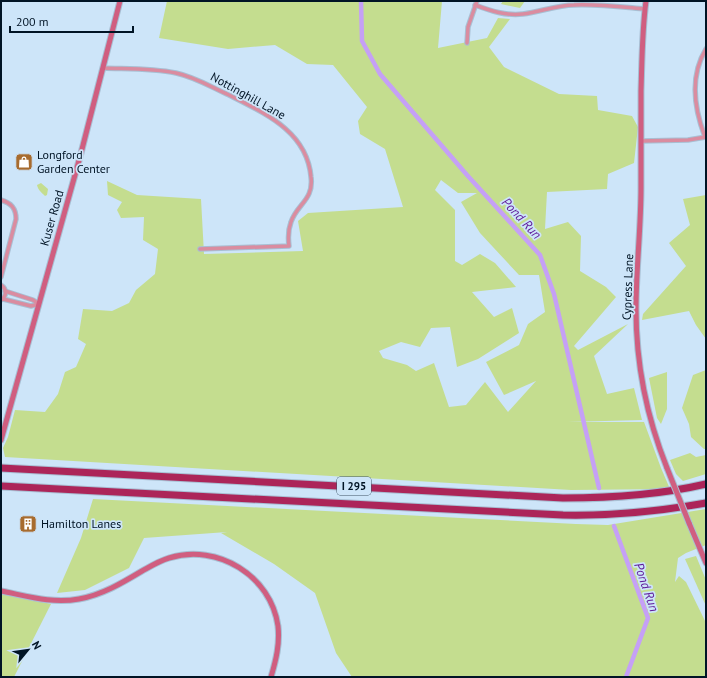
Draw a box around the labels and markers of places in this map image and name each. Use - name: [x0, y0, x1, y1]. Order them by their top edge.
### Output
- place label: Longford Garden Center: [37, 147, 110, 176]
- shop icon: Longford Garden Center: [14, 152, 34, 172]
- building icon: Hamilton Lanes: [18, 514, 38, 534]
- place label: Hamilton Lanes: [41, 516, 121, 531]

